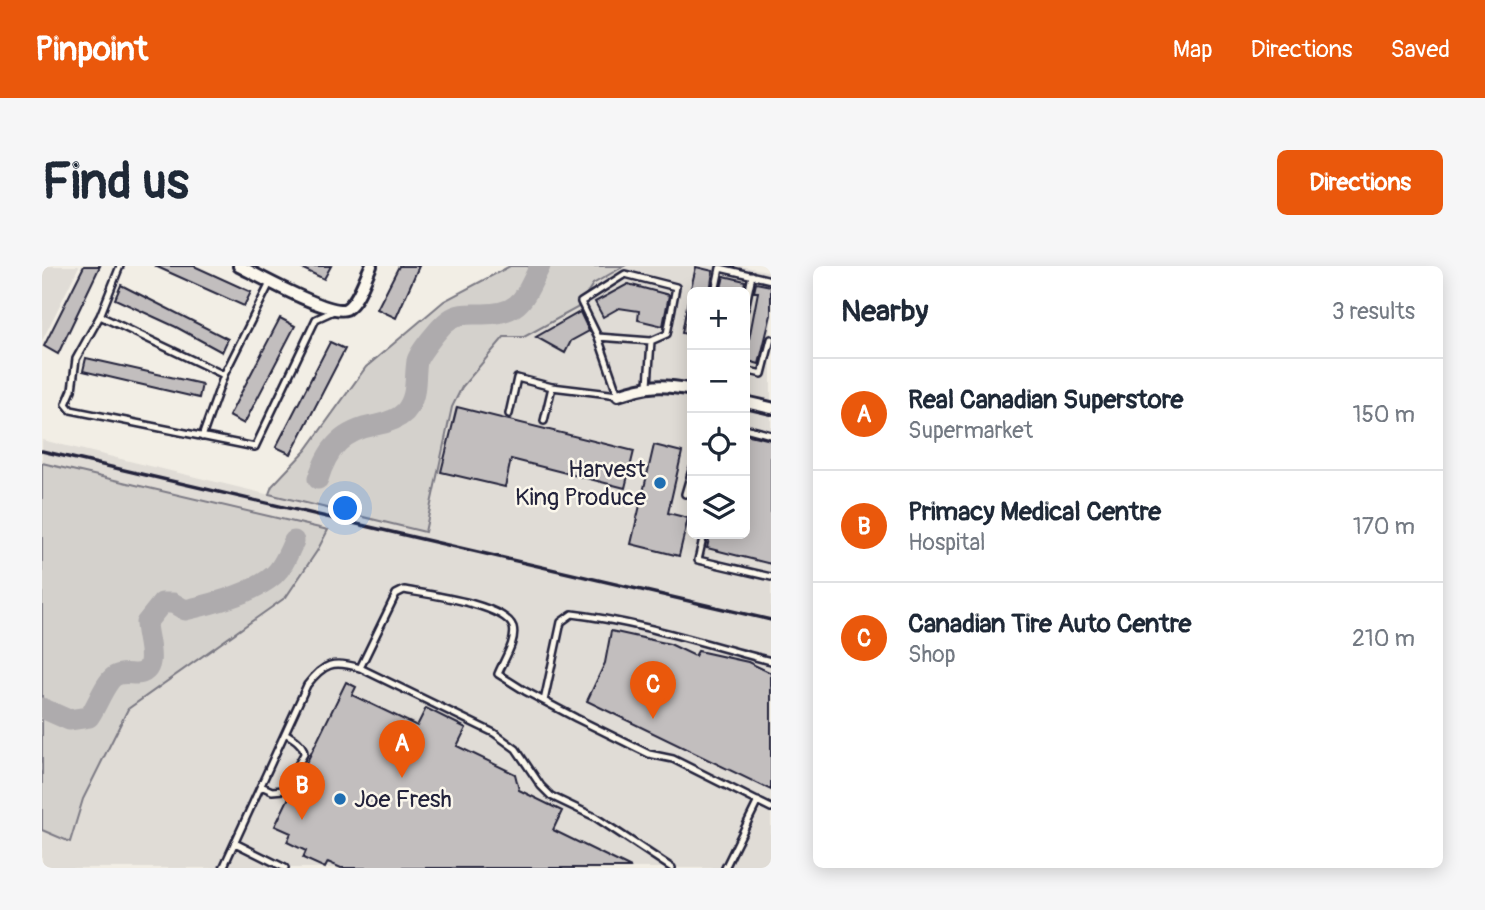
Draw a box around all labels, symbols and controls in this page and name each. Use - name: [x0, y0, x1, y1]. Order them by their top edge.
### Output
- text: Pinpoint: [35, 29, 148, 70]
- text: Map: [1173, 35, 1213, 64]
- text: Directions: [1251, 35, 1352, 64]
- text: Saved: [1390, 35, 1450, 64]
- button: Directions: [1277, 150, 1443, 215]
- text: Find us: [42, 152, 189, 213]
- map controls: [687, 287, 750, 539]
- button: +: [687, 287, 750, 350]
- text: Nearby: [841, 293, 928, 330]
- text: 3 results: [1332, 297, 1415, 326]
- button: −: [687, 350, 750, 413]
- text: Real Canadian Superstore: [908, 384, 1183, 416]
- text: A: [857, 400, 871, 429]
- text: 150 m: [1352, 400, 1415, 429]
- button: locate: [687, 413, 750, 476]
- text: Supermarket: [908, 416, 1033, 445]
- place label: Harvest King Produce: [515, 455, 646, 512]
- marker: Harvest King Produce: [652, 475, 668, 491]
- button: layers: [687, 476, 750, 539]
- your location: [328, 491, 362, 525]
- text: Primacy Medical Centre: [908, 496, 1161, 528]
- text: B: [857, 512, 871, 541]
- text: 170 m: [1353, 512, 1415, 541]
- text: Hospital: [908, 528, 986, 557]
- text: Canadian Tire Auto Centre: [908, 608, 1191, 640]
- text: C: [857, 624, 871, 653]
- text: 210 m: [1352, 624, 1415, 653]
- text: Shop: [908, 640, 956, 669]
- pin: C: [630, 661, 676, 719]
- pin: A: [379, 720, 425, 778]
- pin: B: [279, 762, 325, 820]
- place label: Joe Fresh: [354, 785, 452, 814]
- marker: Joe Fresh: [332, 791, 348, 807]

